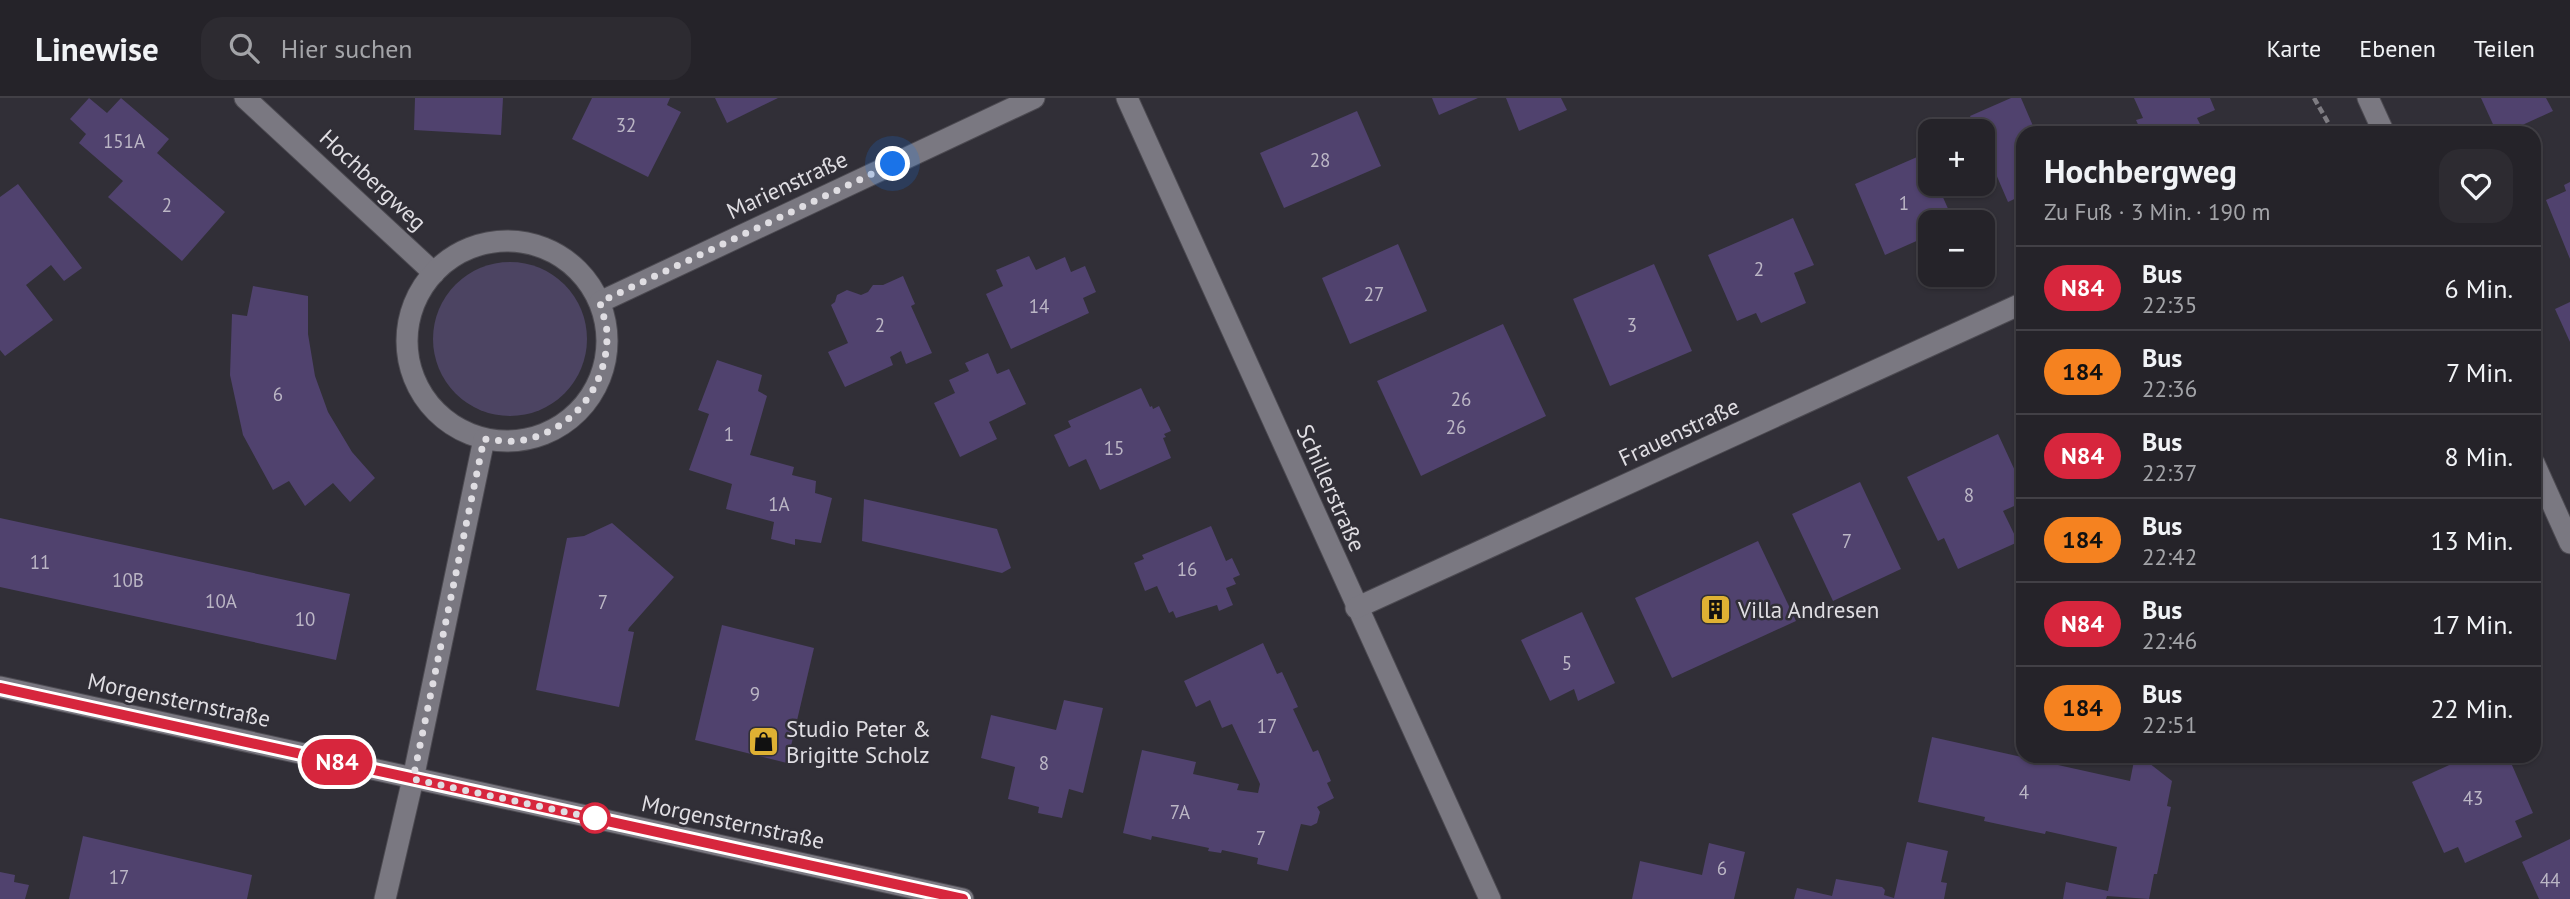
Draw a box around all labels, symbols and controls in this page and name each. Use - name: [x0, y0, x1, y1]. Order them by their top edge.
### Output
- search box: [201, 17, 691, 80]
- text: Linewise: [35, 27, 159, 70]
- icon: search: [225, 29, 263, 67]
- text: Hier suchen: [281, 32, 413, 65]
- text: Karte: [2267, 33, 2321, 64]
- text: Ebenen: [2359, 33, 2436, 64]
- text: Teilen: [2474, 33, 2535, 64]
- house number: 32: [616, 113, 636, 137]
- map controls: [1918, 119, 1995, 287]
- button: +: [1918, 119, 1995, 196]
- street label: Hochbergweg: [314, 123, 433, 236]
- house number: 151A: [103, 129, 145, 153]
- street label: Marienstraße: [722, 144, 852, 225]
- your location: [875, 146, 910, 181]
- house number: 28: [1310, 148, 1330, 172]
- text: Hochbergweg: [2044, 149, 2237, 192]
- button: heart: [2439, 149, 2513, 223]
- house number: 1: [1899, 191, 1909, 215]
- house number: 2: [162, 193, 172, 217]
- text: Zu Fuß · 3 Min. · 190 m: [2044, 197, 2270, 226]
- button: −: [1918, 210, 1995, 287]
- house number: 2: [1754, 257, 1764, 281]
- text: Bus: [2142, 257, 2182, 290]
- text: N84: [2061, 272, 2104, 303]
- text: 6 Min.: [2445, 272, 2513, 305]
- house number: 27: [1364, 282, 1384, 306]
- text: 22:35: [2142, 290, 2197, 319]
- house number: 14: [1029, 294, 1049, 318]
- house number: 2: [875, 313, 885, 337]
- house number: 3: [1627, 313, 1637, 337]
- text: Bus: [2142, 341, 2182, 374]
- text: 184: [2062, 356, 2103, 387]
- text: 7 Min.: [2446, 356, 2513, 389]
- text: 22:36: [2142, 374, 2197, 403]
- house number: 6: [273, 382, 283, 406]
- house number: 26: [1451, 387, 1471, 411]
- street label: Frauenstraße: [1614, 391, 1744, 472]
- house number: 26: [1446, 415, 1466, 439]
- street label: Schillerstraße: [1290, 420, 1372, 556]
- house number: 1: [724, 422, 734, 446]
- text: Bus: [2142, 425, 2182, 458]
- house number: 15: [1104, 436, 1124, 460]
- text: N84: [2061, 440, 2104, 471]
- text: 8 Min.: [2445, 440, 2513, 473]
- text: 22:37: [2142, 458, 2197, 487]
- house number: 8: [1964, 483, 1974, 507]
- house number: 1A: [768, 492, 790, 516]
- text: Bus: [2142, 509, 2182, 542]
- text: 184: [2062, 524, 2103, 555]
- text: 13 Min.: [2430, 524, 2513, 557]
- house number: 7: [1842, 529, 1852, 553]
- text: 22:42: [2142, 542, 2197, 571]
- house number: 11: [30, 550, 50, 574]
- house number: 16: [1177, 557, 1197, 581]
- house number: 10B: [112, 568, 144, 592]
- house number: 10A: [205, 589, 237, 613]
- house number: 7: [598, 590, 608, 614]
- building icon: Villa Andresen: [1698, 593, 1732, 627]
- text: Bus: [2142, 593, 2182, 626]
- place label: Villa Andresen: [1737, 595, 1879, 624]
- house number: 10: [295, 607, 315, 631]
- text: N84: [2061, 608, 2104, 639]
- text: 17 Min.: [2432, 608, 2513, 641]
- text: 22:46: [2142, 626, 2197, 655]
- house number: 5: [1562, 651, 1572, 675]
- street label: Morgensternstraße: [85, 666, 273, 733]
- text: Bus: [2142, 677, 2182, 710]
- house number: 9: [750, 682, 760, 706]
- text: 184: [2062, 692, 2103, 723]
- text: 22 Min.: [2430, 692, 2513, 725]
- text: 22:51: [2142, 710, 2197, 739]
- place label: Studio Peter & Brigitte Scholz: [786, 714, 931, 769]
- house number: 17: [1257, 714, 1277, 738]
- shop icon: Studio Peter & Brigitte Scholz: [746, 725, 780, 759]
- line badge: N84: [297, 739, 377, 785]
- text: N84: [316, 746, 358, 777]
- house number: 8: [1039, 751, 1049, 775]
- house number: 4: [2019, 780, 2029, 804]
- house number: 43: [2463, 786, 2483, 810]
- street label: Morgensternstraße: [639, 788, 827, 855]
- house number: 7A: [1170, 800, 1190, 824]
- unlabelled marker: [580, 803, 610, 833]
- house number: 7: [1256, 826, 1266, 850]
- house number: 6: [1717, 856, 1727, 880]
- house number: 17: [109, 865, 129, 889]
- house number: 44: [2540, 868, 2560, 892]

